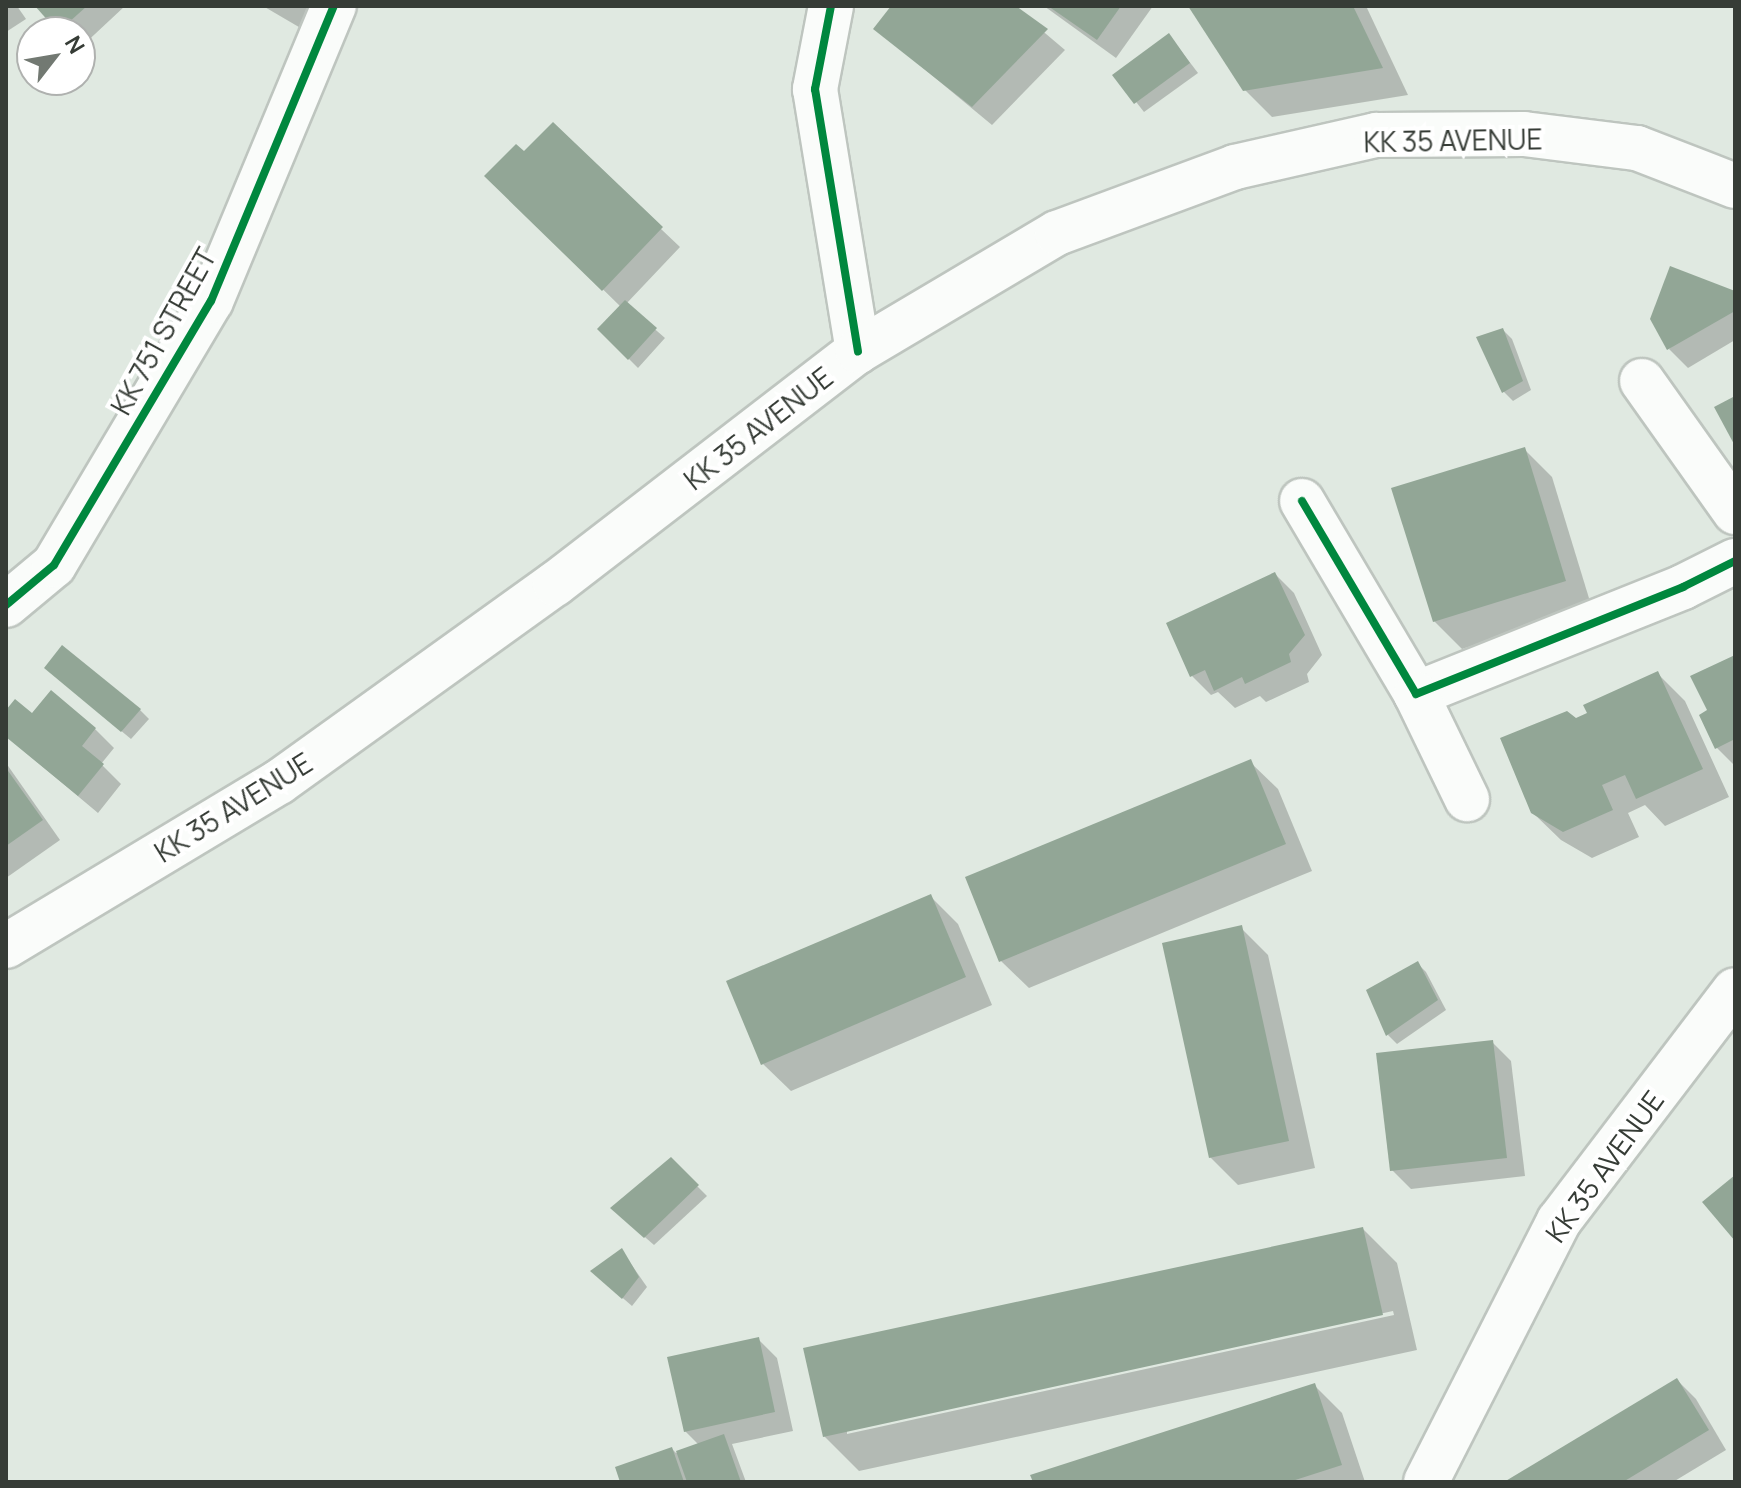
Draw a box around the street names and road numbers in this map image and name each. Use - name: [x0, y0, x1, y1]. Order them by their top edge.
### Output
- street label: KK 35 AVENUE: [1363, 122, 1543, 158]
- street label: KK 751 STREET: [103, 242, 223, 420]
- street label: KK 35 AVENUE: [677, 360, 839, 496]
- street label: KK 35 AVENUE: [148, 745, 318, 869]
- street label: KK 35 AVENUE: [1538, 1084, 1670, 1248]

